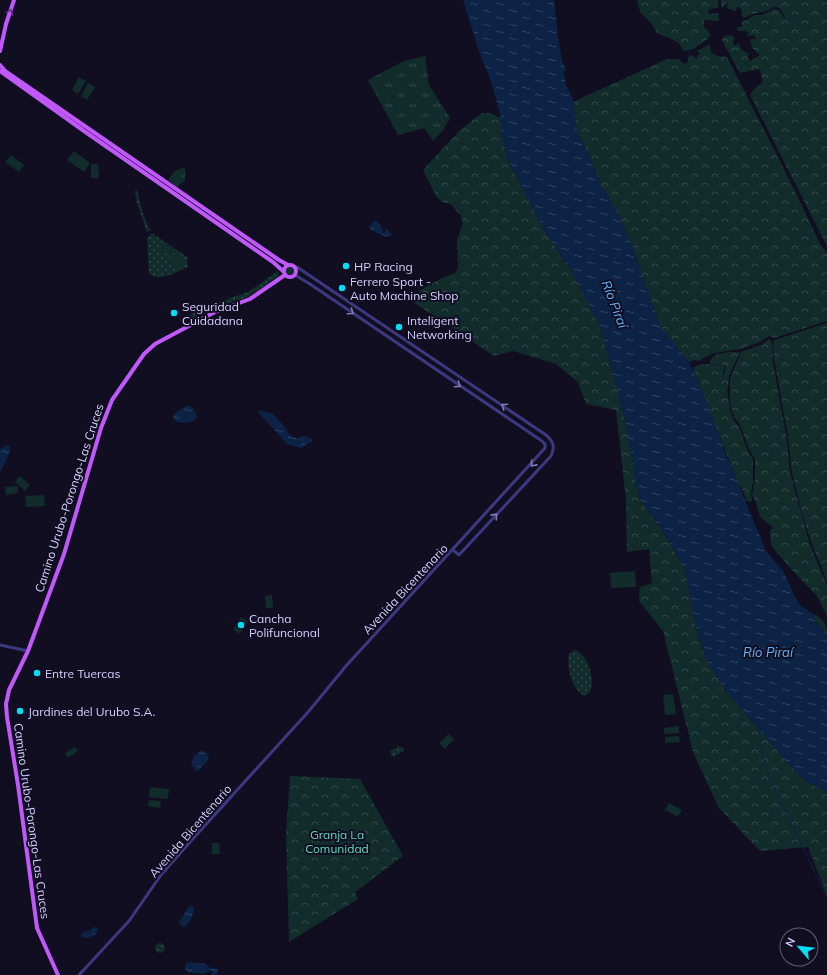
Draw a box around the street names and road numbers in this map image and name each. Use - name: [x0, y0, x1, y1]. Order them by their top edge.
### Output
- street label: Camino Urubo-Porongo-Las Cruces: [31, 402, 107, 594]
- street label: Avenida Bicentenario: [359, 541, 451, 637]
- street label: Camino Urubo-Porongo-Las Cruces: [11, 722, 53, 920]
- street label: Avenida Bicentenario: [146, 781, 234, 880]

